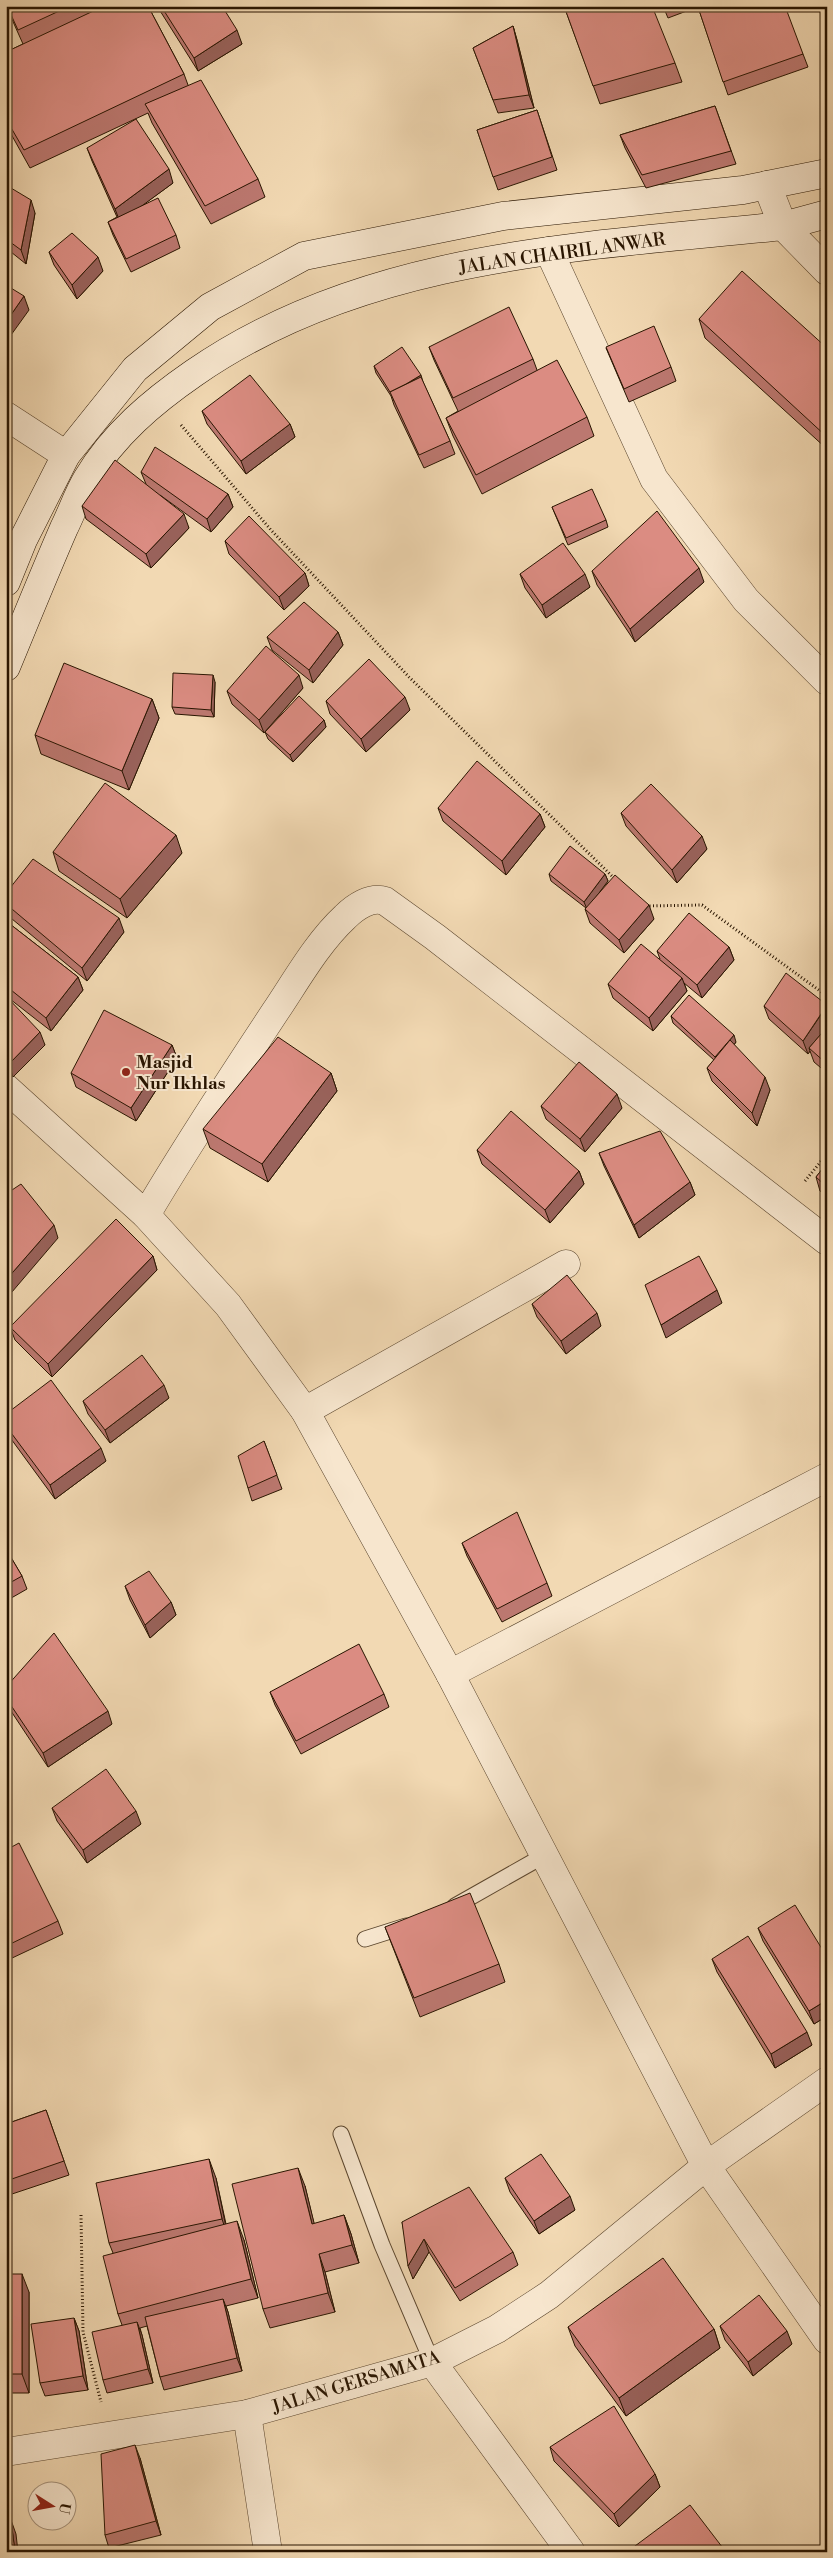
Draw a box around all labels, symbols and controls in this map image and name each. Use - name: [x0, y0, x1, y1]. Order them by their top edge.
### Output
- street label: JALAN CHAIRIL ANWAR: [456, 228, 667, 280]
- place label: Masjid Nur Ikhlas: [136, 1051, 226, 1095]
- marker: Masjid Nur Ikhlas: [120, 1066, 132, 1078]
- street label: JALAN GERSAMATA: [268, 2346, 444, 2419]
- north arrow: [28, 2480, 78, 2530]
- text: U: [54, 2501, 74, 2515]

